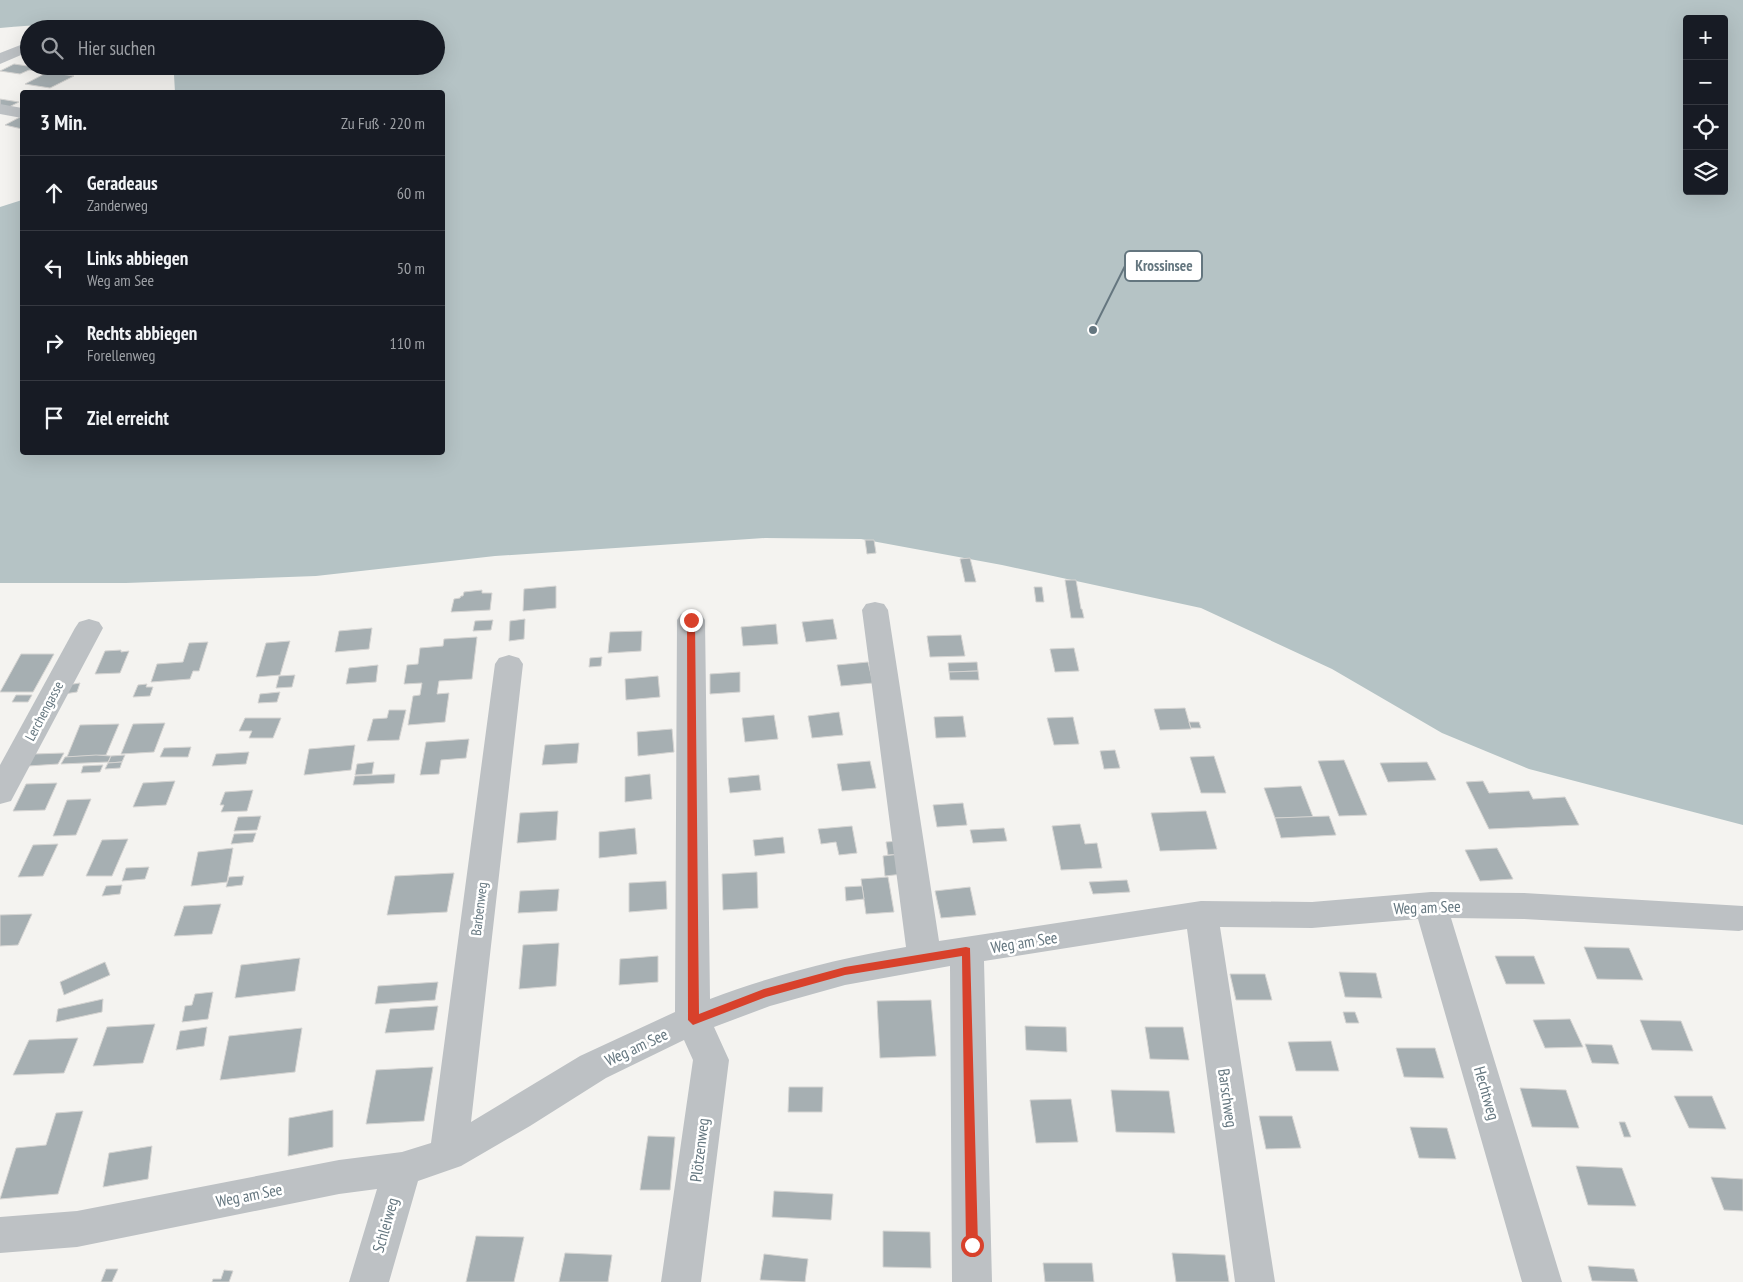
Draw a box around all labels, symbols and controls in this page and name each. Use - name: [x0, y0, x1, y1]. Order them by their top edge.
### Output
- map controls: [1683, 15, 1728, 195]
- button: +: [1683, 15, 1728, 60]
- search box: [20, 20, 445, 75]
- icon: search: [38, 34, 66, 62]
- text: Hier suchen: [78, 36, 155, 60]
- button: −: [1683, 60, 1728, 105]
- button: locate: [1683, 105, 1728, 150]
- text: 3 Min.: [40, 109, 87, 136]
- text: Zu Fuß · 220 m: [341, 113, 425, 133]
- button: layers: [1683, 150, 1728, 195]
- text: Geradeaus: [87, 171, 158, 195]
- icon: ahead: [40, 179, 68, 207]
- text: 60 m: [397, 183, 425, 203]
- text: Zanderweg: [87, 195, 148, 215]
- text: Links abbiegen: [87, 246, 188, 270]
- callout: Krossinsee: [1125, 251, 1202, 281]
- icon: left: [40, 254, 68, 282]
- text: Krossinsee: [1135, 256, 1193, 275]
- text: 50 m: [397, 258, 425, 278]
- text: Weg am See: [87, 270, 154, 290]
- text: Rechts abbiegen: [87, 321, 197, 345]
- icon: right: [40, 329, 68, 357]
- text: 110 m: [390, 333, 425, 353]
- text: Forellenweg: [87, 345, 155, 365]
- icon: arrive: [40, 404, 68, 432]
- text: Ziel erreicht: [87, 406, 169, 430]
- route end: [680, 609, 703, 632]
- street label: Lerchengasse: [21, 678, 67, 744]
- street label: Barbenweg: [467, 881, 491, 937]
- street label: Weg am See: [1393, 896, 1461, 918]
- street label: Weg am See: [989, 927, 1059, 957]
- street label: Weg am See: [601, 1024, 671, 1070]
- street label: Hechtweg: [1470, 1064, 1504, 1122]
- street label: Barschweg: [1214, 1067, 1242, 1129]
- street label: Plötzenweg: [685, 1117, 713, 1183]
- street label: Weg am See: [214, 1179, 284, 1211]
- street label: Schleiweg: [368, 1195, 402, 1255]
- route start: [961, 1234, 984, 1257]

